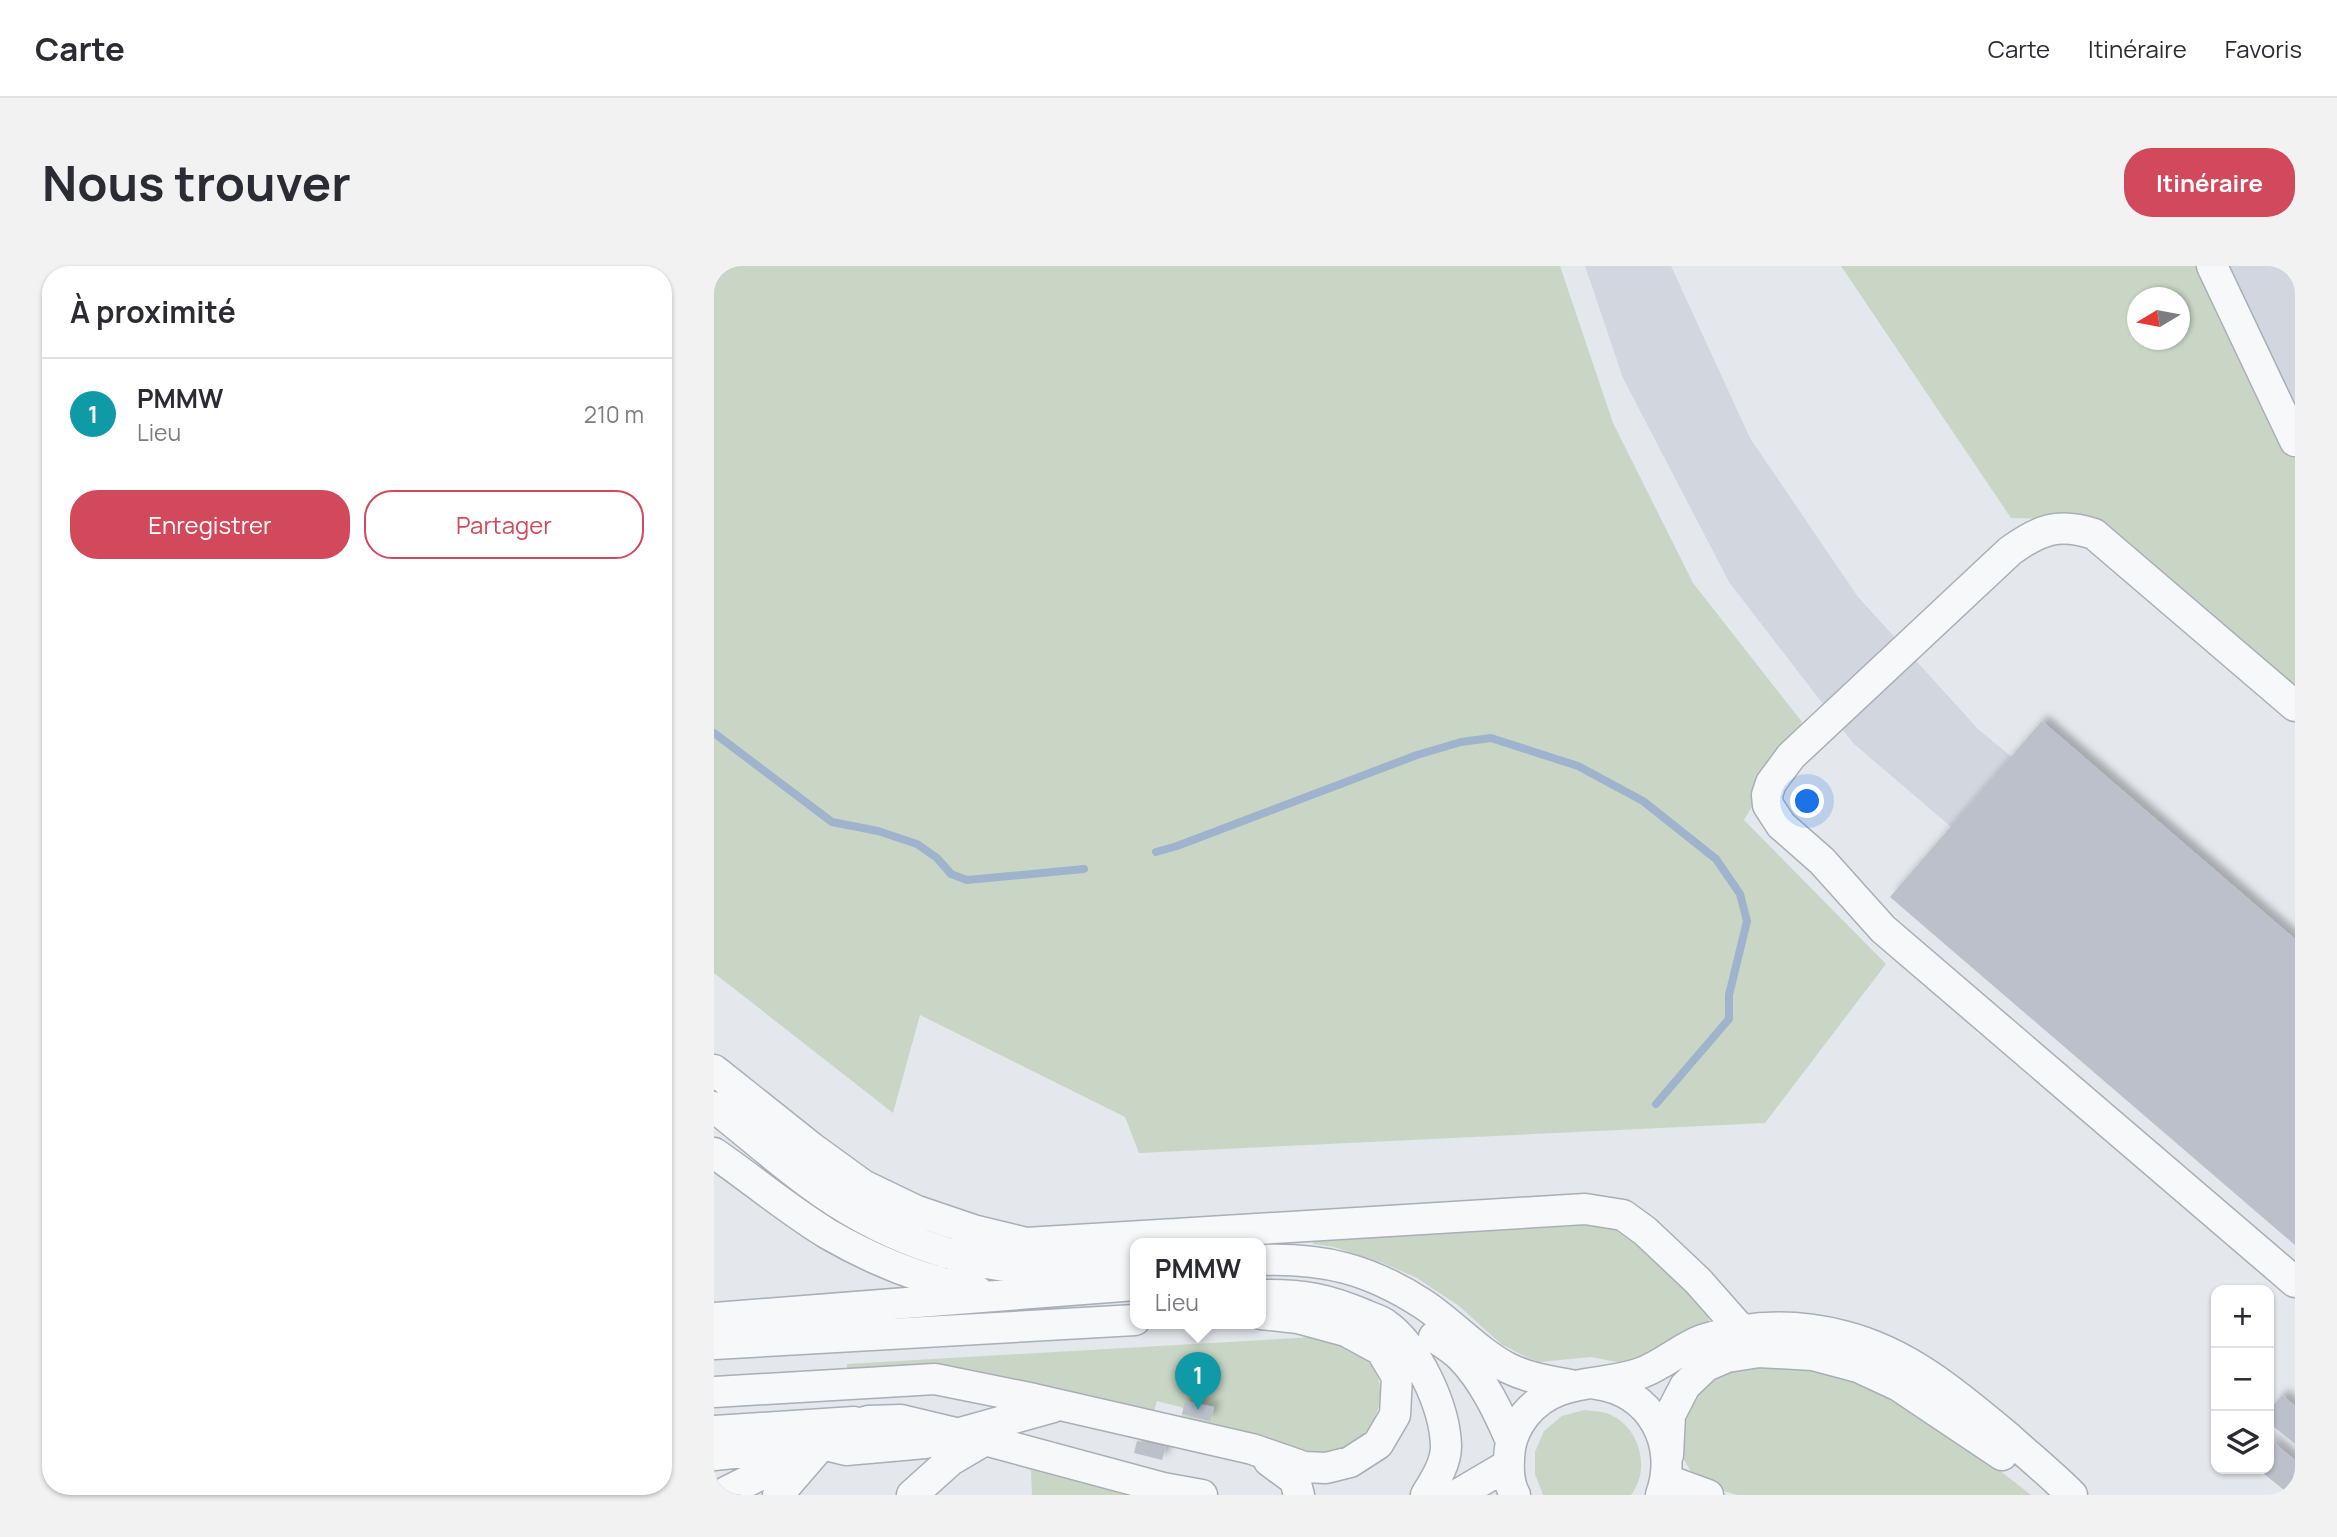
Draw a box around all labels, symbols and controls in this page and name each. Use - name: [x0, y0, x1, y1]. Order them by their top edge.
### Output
- text: Carte: [35, 26, 125, 71]
- text: Carte: [1988, 32, 2050, 65]
- text: Itinéraire: [2088, 32, 2187, 65]
- text: Favoris: [2225, 32, 2302, 65]
- button: Itinéraire: [2124, 148, 2295, 217]
- text: Nous trouver: [42, 149, 351, 216]
- north arrow: [2127, 287, 2190, 350]
- text: À proximité: [70, 291, 236, 332]
- text: PMMW: [137, 380, 223, 416]
- text: 1: [88, 398, 98, 430]
- text: 210 m: [584, 398, 644, 430]
- text: Lieu: [137, 416, 181, 448]
- button: Enregistrer: [70, 490, 350, 559]
- button: Partager: [364, 490, 644, 559]
- your location: [1790, 784, 1824, 818]
- popup: [1130, 1238, 1266, 1329]
- text: PMMW: [1155, 1250, 1241, 1286]
- map controls: [2211, 1285, 2274, 1474]
- button: +: [2211, 1285, 2274, 1348]
- text: Lieu: [1155, 1286, 1199, 1318]
- button: −: [2211, 1348, 2274, 1411]
- pin: 1: [1175, 1352, 1221, 1410]
- button: layers: [2211, 1411, 2274, 1474]

